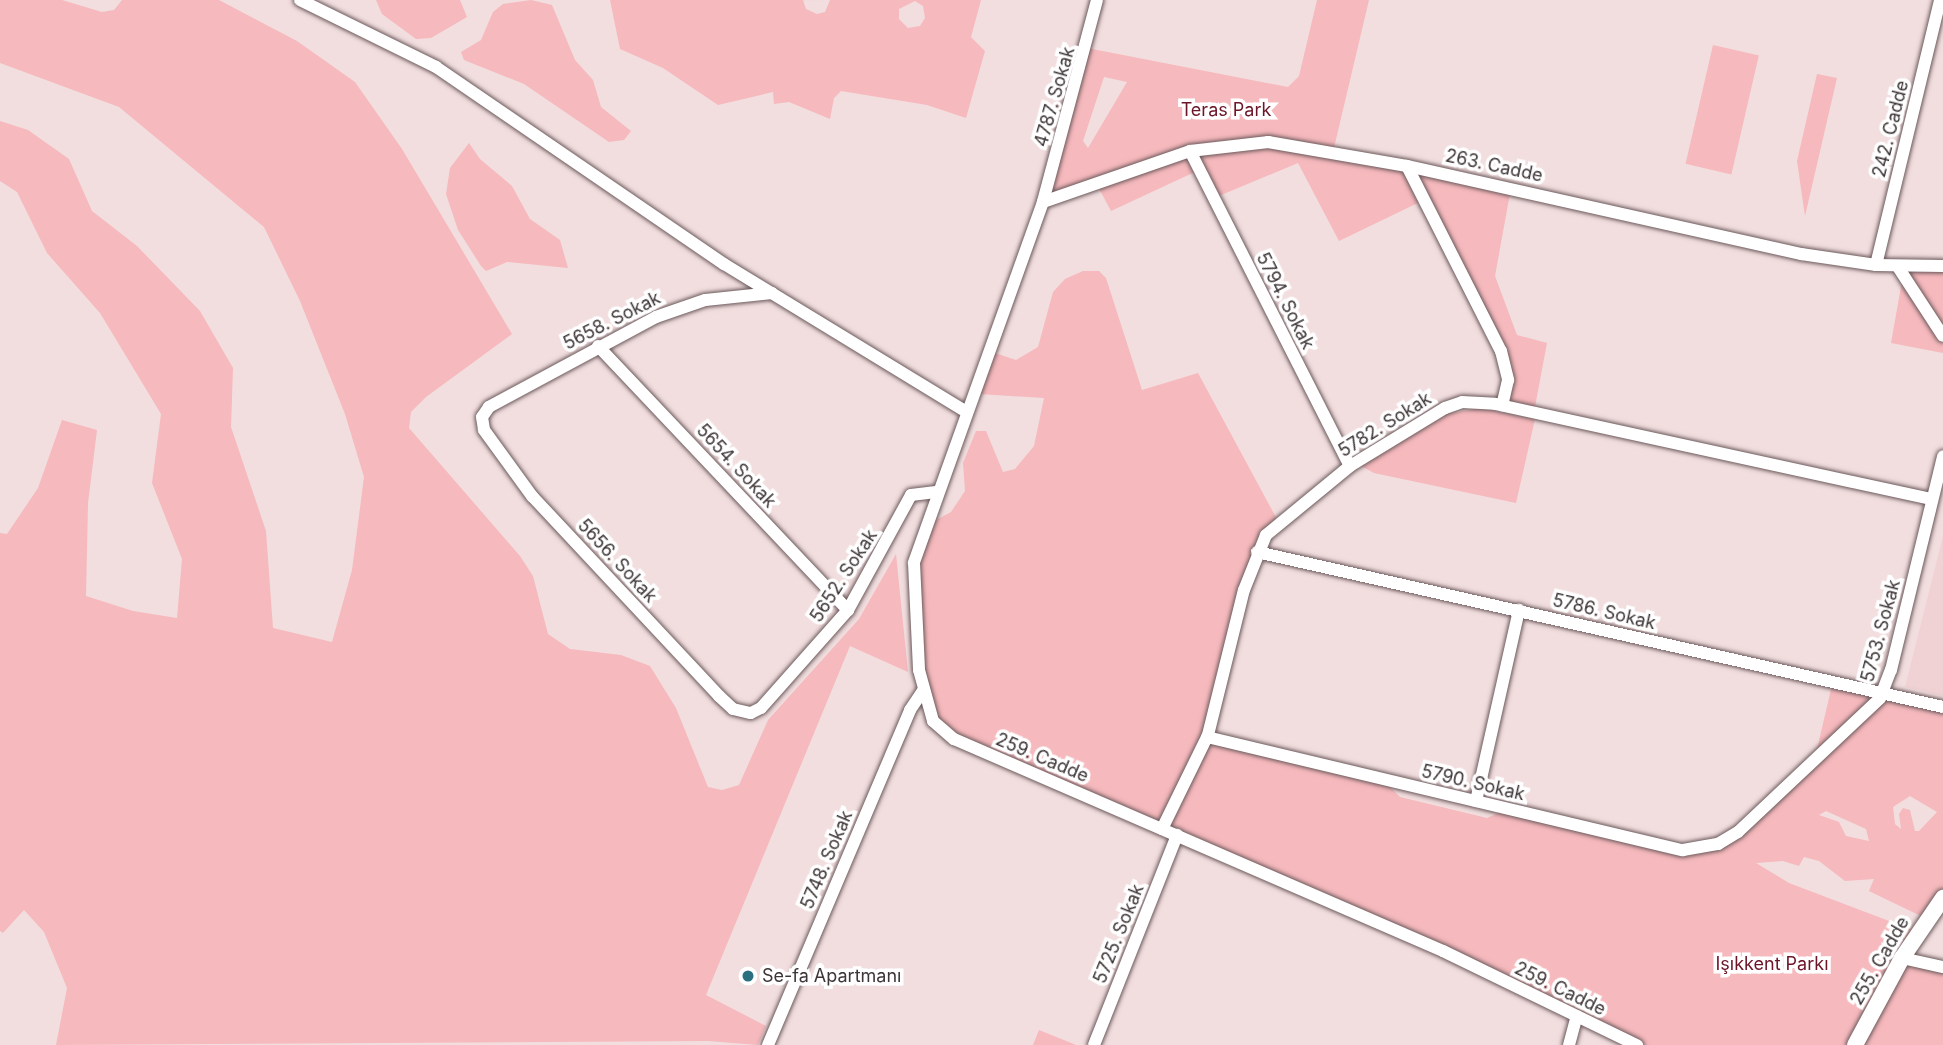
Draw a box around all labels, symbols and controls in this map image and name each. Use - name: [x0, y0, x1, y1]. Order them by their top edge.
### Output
- street label: 4787. Sokak: [1030, 44, 1080, 150]
- street label: 242. Cadde: [1869, 78, 1913, 180]
- park label: Teras Park: [1181, 99, 1271, 121]
- street label: 263. Cadde: [1443, 145, 1545, 187]
- street label: 5794. Sokak: [1251, 249, 1319, 353]
- street label: 5658. Sokak: [560, 287, 664, 355]
- street label: 5782. Sokak: [1335, 388, 1435, 462]
- street label: 5654. Sokak: [692, 420, 780, 512]
- street label: 5656. Sokak: [573, 515, 661, 607]
- street label: 5652. Sokak: [806, 525, 882, 627]
- street label: 5753. Sokak: [1857, 577, 1905, 685]
- street label: 5786. Sokak: [1550, 590, 1658, 634]
- street label: 259. Cadde: [992, 729, 1092, 787]
- street label: 5790. Sokak: [1419, 761, 1527, 805]
- street label: 5748. Sokak: [797, 808, 857, 912]
- street label: 5725. Sokak: [1089, 881, 1149, 987]
- street label: 255. Cadde: [1846, 913, 1914, 1009]
- park label: Işıkkent Parkı: [1715, 953, 1829, 975]
- street label: 259. Cadde: [1511, 958, 1609, 1020]
- place label: Se-fa Apartmanı: [762, 965, 901, 987]
- marker: Se-fa Apartmanı: [740, 968, 756, 984]

